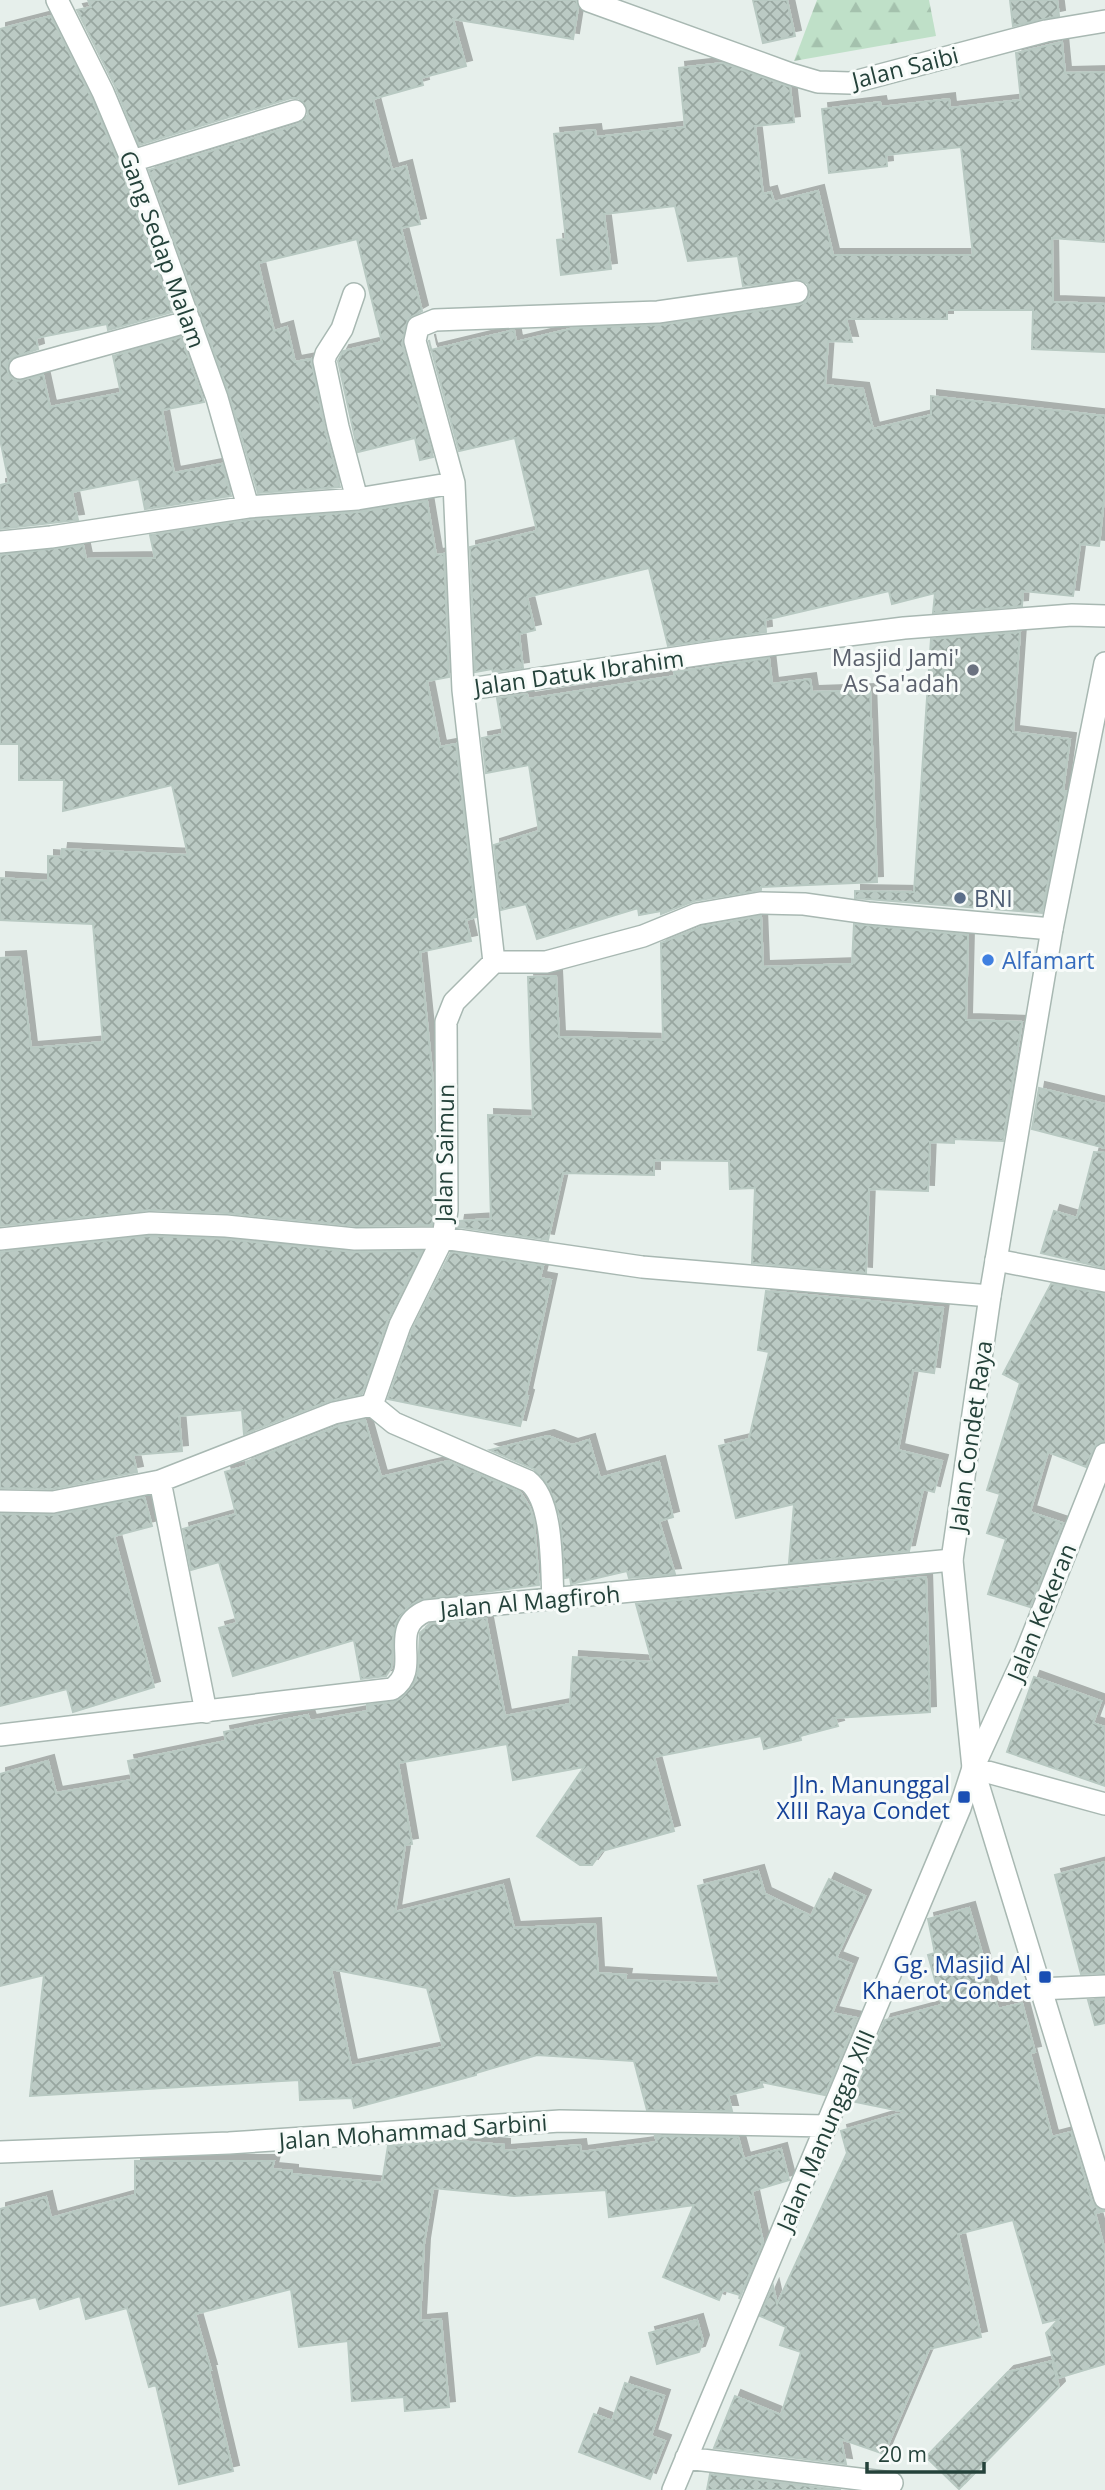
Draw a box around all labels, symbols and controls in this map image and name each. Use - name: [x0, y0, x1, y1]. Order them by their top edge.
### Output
- street label: Jalan Saibi: [846, 38, 962, 96]
- street label: Gang Sedap Malam: [112, 146, 214, 352]
- street label: Jalan Datuk Ibrahim: [470, 641, 686, 703]
- place label: Masjid Jami' As Sa'adah: [832, 641, 959, 699]
- marker: Masjid Jami' As Sa'adah: [965, 662, 981, 678]
- place label: BNI: [974, 882, 1013, 914]
- marker: BNI: [952, 890, 968, 906]
- place label: Alfamart: [1002, 944, 1095, 976]
- marker: Alfamart: [980, 952, 996, 968]
- street label: Jalan Saimun: [427, 1084, 461, 1224]
- street label: Jalan Condet Raya: [940, 1338, 999, 1536]
- street label: Jalan Kekeran: [998, 1538, 1083, 1687]
- street label: Jalan Al Magfiroh: [437, 1577, 621, 1625]
- place label: Jln. Manunggal XIII Raya Condet: [777, 1768, 950, 1826]
- marker: Jln. Manunggal XIII Raya Condet: [956, 1789, 972, 1805]
- place label: Gg. Masjid Al Khaerot Condet: [862, 1948, 1031, 2006]
- marker: Gg. Masjid Al Khaerot Condet: [1037, 1969, 1053, 1985]
- street label: Jalan Manunggal XIII: [767, 2025, 882, 2237]
- street label: Jalan Mohammad Sarbini: [276, 2106, 548, 2156]
- scale bar: [867, 2430, 984, 2474]
- text: 20 m: [878, 2440, 927, 2468]

